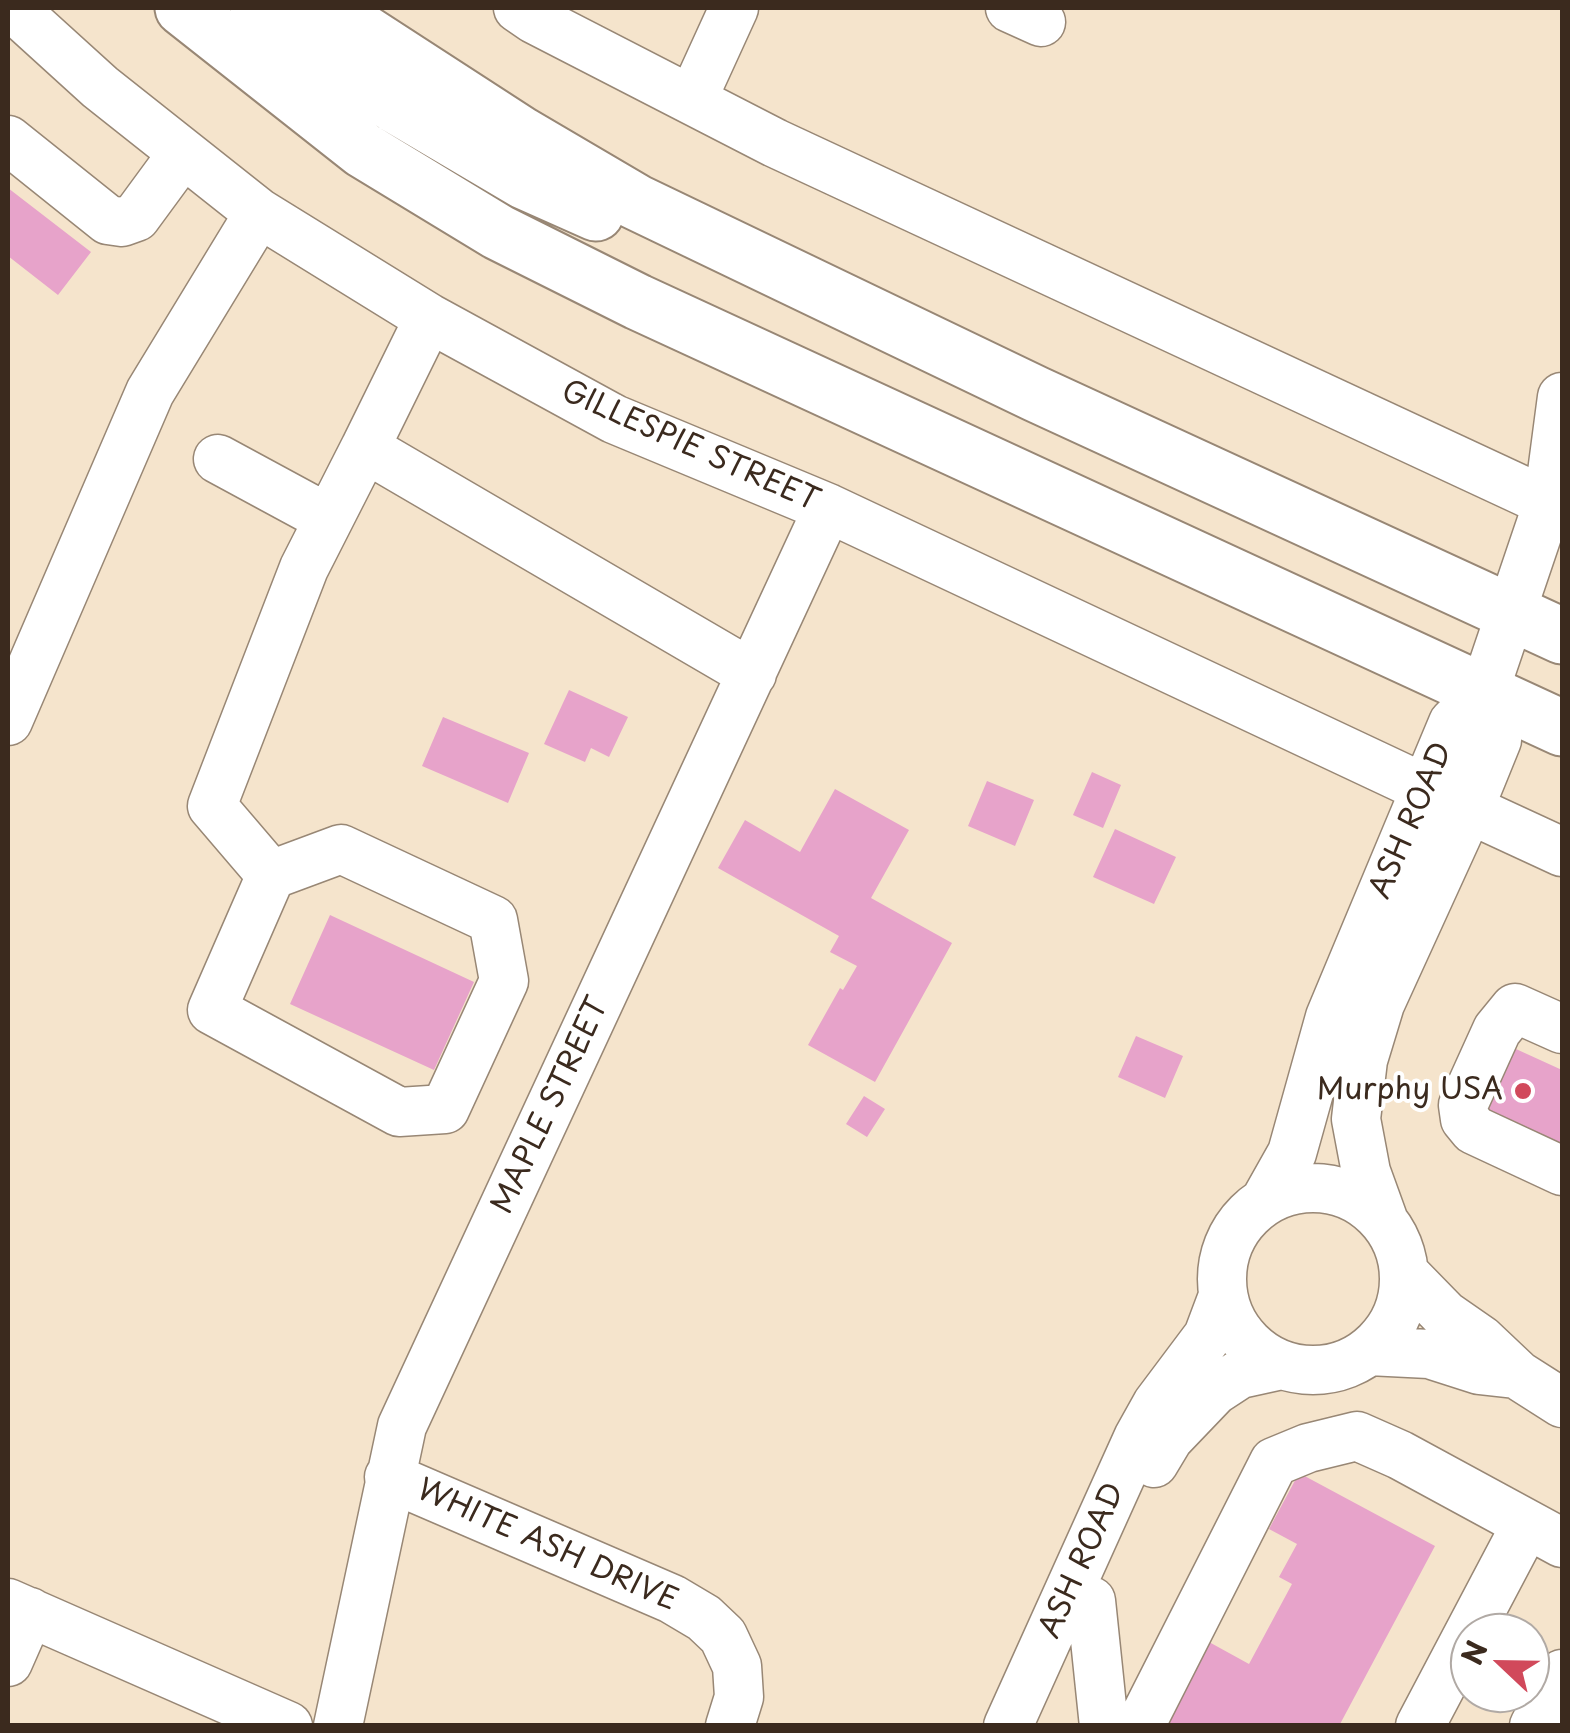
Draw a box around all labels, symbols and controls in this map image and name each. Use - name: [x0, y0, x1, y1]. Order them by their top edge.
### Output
- street label: GILLESPIE STREET: [556, 374, 824, 520]
- street label: ASH ROAD: [1363, 738, 1461, 904]
- street label: MAPLE STREET: [485, 992, 617, 1220]
- place label: Murphy USA: [1317, 1073, 1503, 1109]
- marker: Murphy USA: [1512, 1080, 1534, 1102]
- street label: WHITE ASH DRIVE: [411, 1472, 683, 1620]
- street label: ASH ROAD: [1033, 1478, 1133, 1644]
- north arrow: [1450, 1613, 1550, 1713]
- text: N: [1449, 1634, 1498, 1671]

